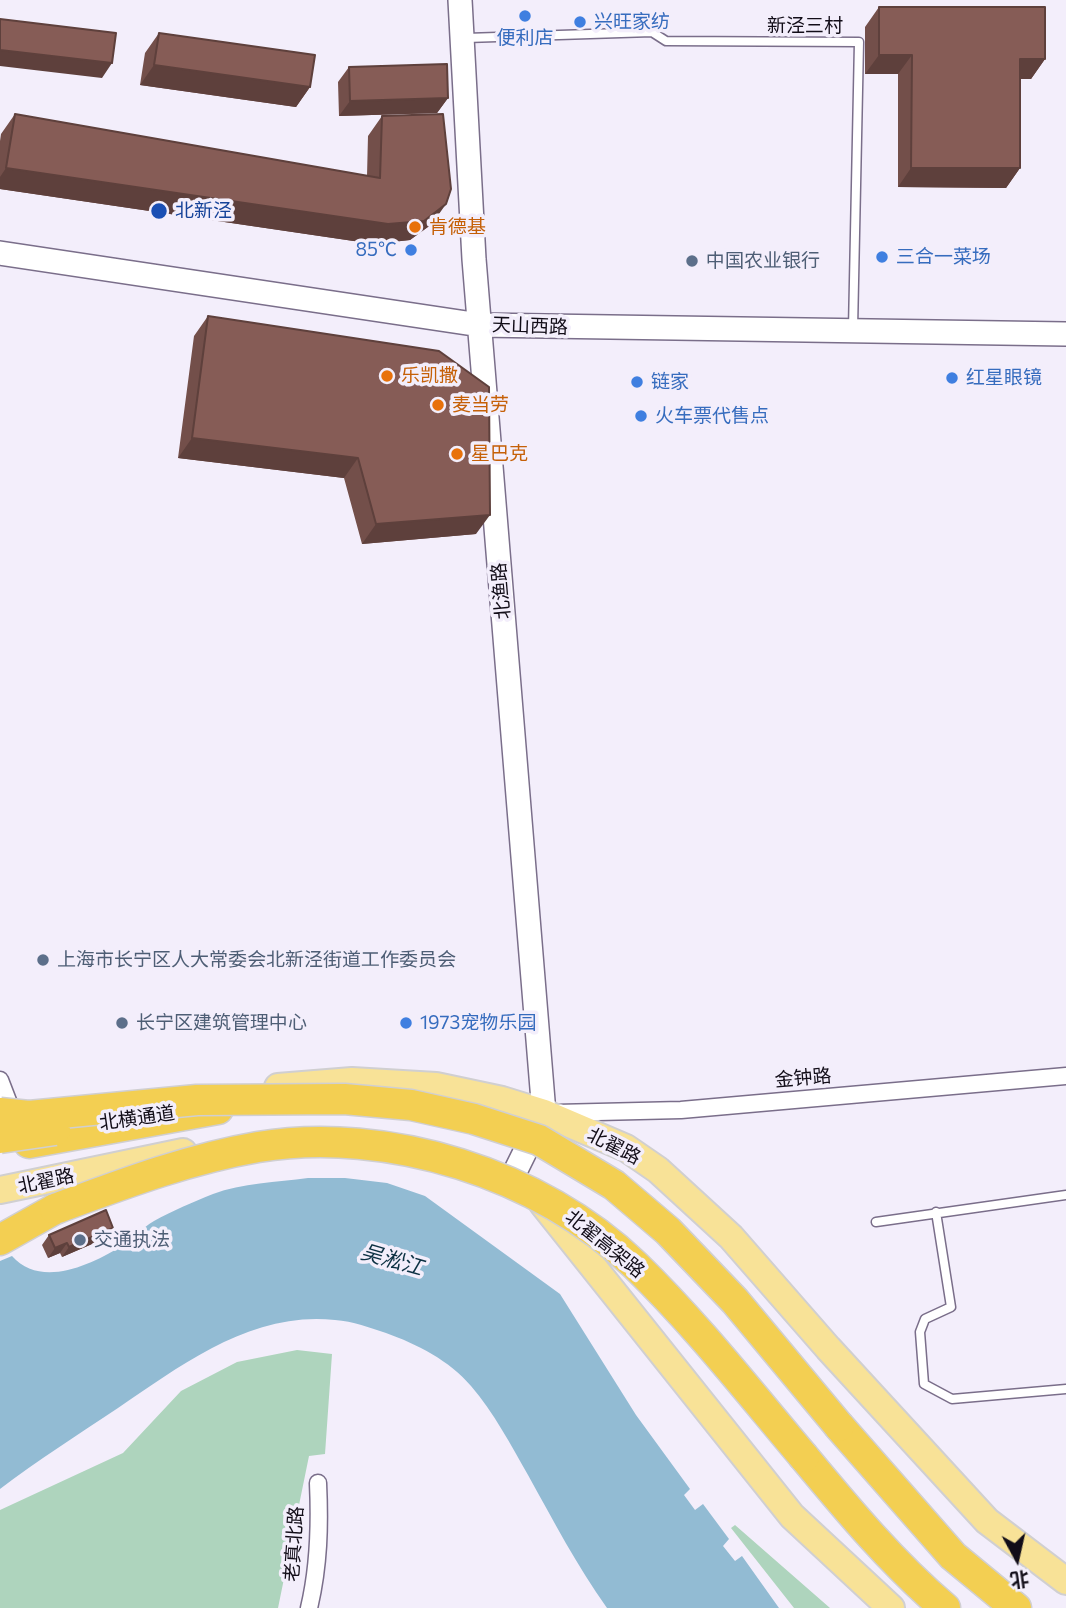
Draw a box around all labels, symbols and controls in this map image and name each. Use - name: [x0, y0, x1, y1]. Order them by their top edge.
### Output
- marker: 便利店: [517, 8, 533, 24]
- place label: 兴旺家纺: [594, 11, 670, 33]
- marker: 兴旺家纺: [572, 14, 588, 30]
- street label: 新泾三村: [767, 15, 843, 37]
- place label: 便利店: [497, 27, 553, 49]
- place label: 北新泾: [175, 200, 232, 222]
- marker: 北新泾: [149, 201, 169, 221]
- place label: 肯德基: [429, 216, 486, 238]
- marker: 肯德基: [407, 219, 423, 235]
- place label: 85℃: [356, 239, 397, 261]
- marker: 85℃: [403, 242, 419, 258]
- place label: 三合一菜场: [896, 246, 991, 268]
- marker: 三合一菜场: [874, 249, 890, 265]
- place label: 中国农业银行: [706, 250, 820, 272]
- marker: 中国农业银行: [684, 253, 700, 269]
- street label: 天山西路: [492, 313, 568, 339]
- place label: 乐凯撒: [401, 365, 458, 387]
- place label: 红星眼镜: [966, 367, 1042, 389]
- marker: 乐凯撒: [379, 368, 395, 384]
- marker: 红星眼镜: [944, 370, 960, 386]
- place label: 链家: [651, 371, 689, 393]
- marker: 链家: [629, 374, 645, 390]
- place label: 麦当劳: [452, 394, 509, 416]
- marker: 麦当劳: [430, 397, 446, 413]
- place label: 火车票代售点: [655, 405, 769, 427]
- marker: 火车票代售点: [633, 408, 649, 424]
- place label: 星巴克: [471, 443, 528, 465]
- marker: 星巴克: [449, 446, 465, 462]
- street label: 北渔路: [487, 562, 515, 620]
- place label: 上海市长宁区人大常委会北新泾街道工作委员会: [57, 949, 456, 971]
- marker: 上海市长宁区人大常委会北新泾街道工作委员会: [35, 952, 51, 968]
- place label: 长宁区建筑管理中心: [136, 1012, 307, 1034]
- place label: 1973宠物乐园: [420, 1012, 536, 1034]
- marker: 长宁区建筑管理中心: [114, 1015, 130, 1031]
- marker: 1973宠物乐园: [398, 1015, 414, 1031]
- street label: 金钟路: [774, 1064, 832, 1092]
- street label: 北横通道: [98, 1101, 176, 1135]
- street label: 北翟路: [583, 1123, 645, 1169]
- street label: 北翟路: [16, 1164, 76, 1198]
- street label: 北翟高架路: [561, 1205, 649, 1283]
- place label: 交通执法: [94, 1229, 170, 1251]
- marker: 交通执法: [72, 1232, 88, 1248]
- water label: 吴淞江: [358, 1239, 426, 1281]
- street label: 老真北路: [280, 1505, 308, 1583]
- north arrow: [982, 1524, 1052, 1594]
- text: 北: [1009, 1568, 1031, 1593]

